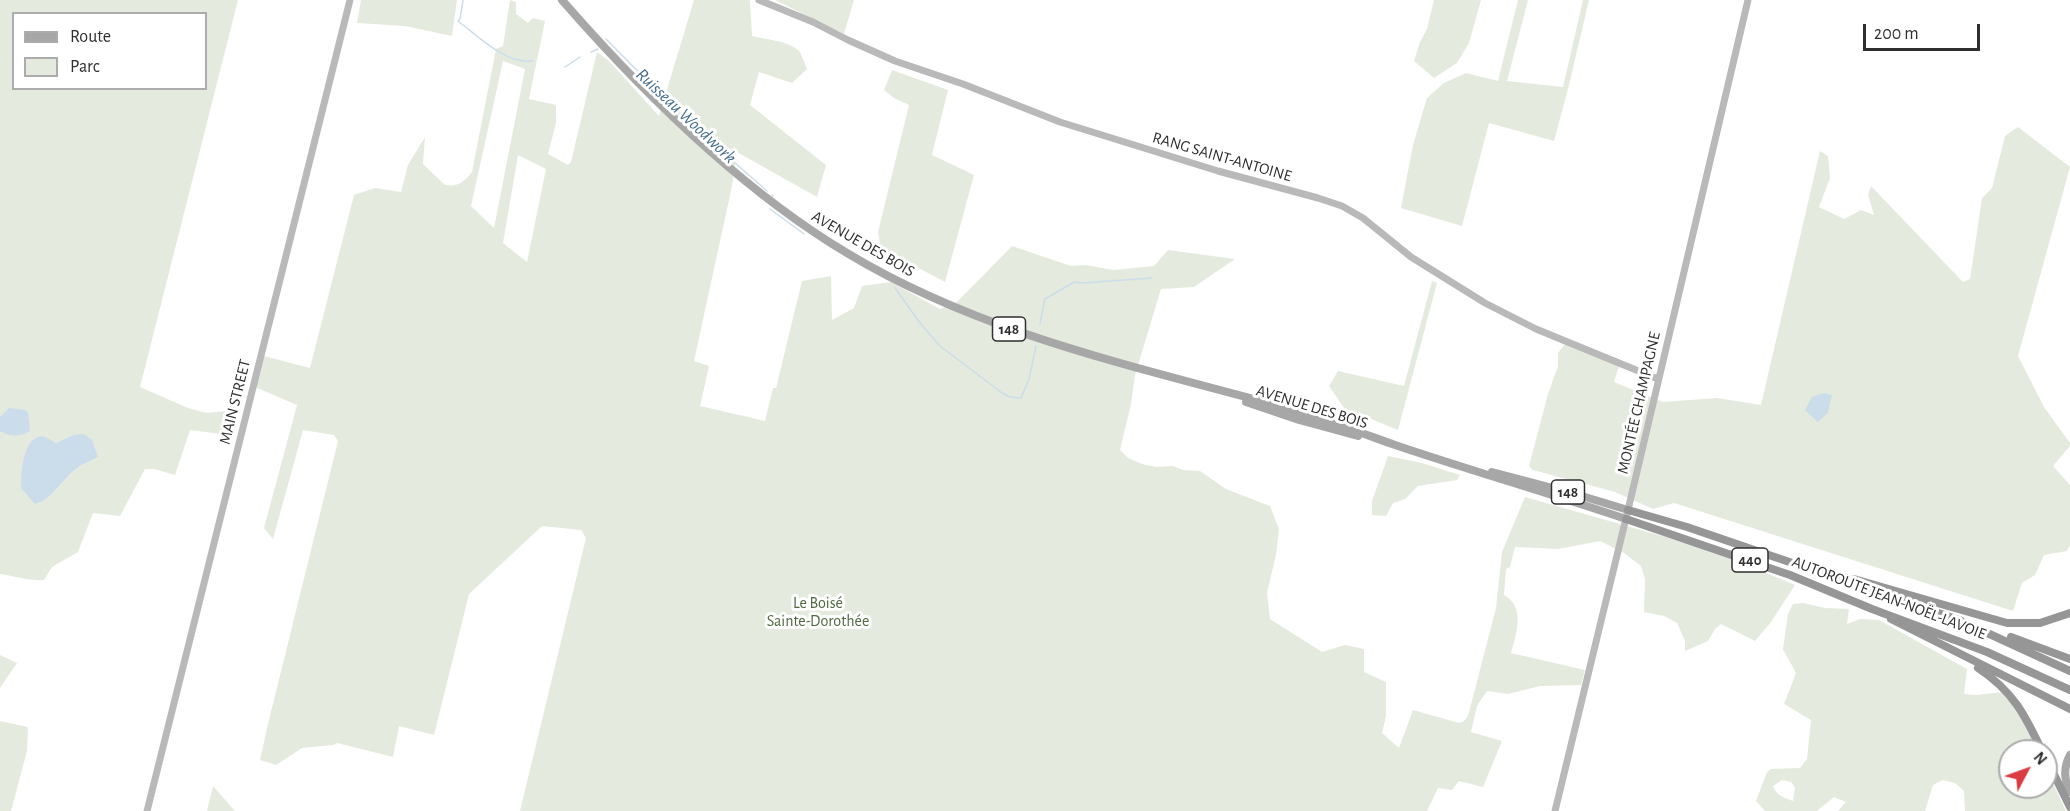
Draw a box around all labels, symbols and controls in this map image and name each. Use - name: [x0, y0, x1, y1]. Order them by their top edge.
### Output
- legend: [12, 12, 207, 90]
- scale bar: [1866, 12, 1983, 50]
- text: 200 m: [1874, 25, 1919, 43]
- text: Route: [70, 28, 111, 46]
- text: Parc: [70, 58, 100, 76]
- water label: Ruisseau Woodwork: [631, 64, 741, 168]
- street label: RANG SAINT-ANTOINE: [1150, 128, 1294, 186]
- street label: AVENUE DES BOIS: [808, 207, 918, 281]
- road number: 148: [992, 317, 1026, 341]
- street label: MONTÉE CHAMPAGNE: [1613, 330, 1665, 476]
- street label: MAIN STREET: [215, 357, 255, 447]
- street label: AVENUE DES BOIS: [1254, 381, 1370, 433]
- road number: 148: [1552, 480, 1584, 504]
- road number: 440: [1732, 548, 1768, 572]
- street label: AUTOROUTE JEAN-NOËL-LAVOIE: [1789, 552, 1989, 644]
- park label: Le Boisé Sainte-Dorothée: [767, 593, 869, 631]
- north arrow: [1998, 739, 2058, 799]
- text: N: [2030, 749, 2050, 768]

